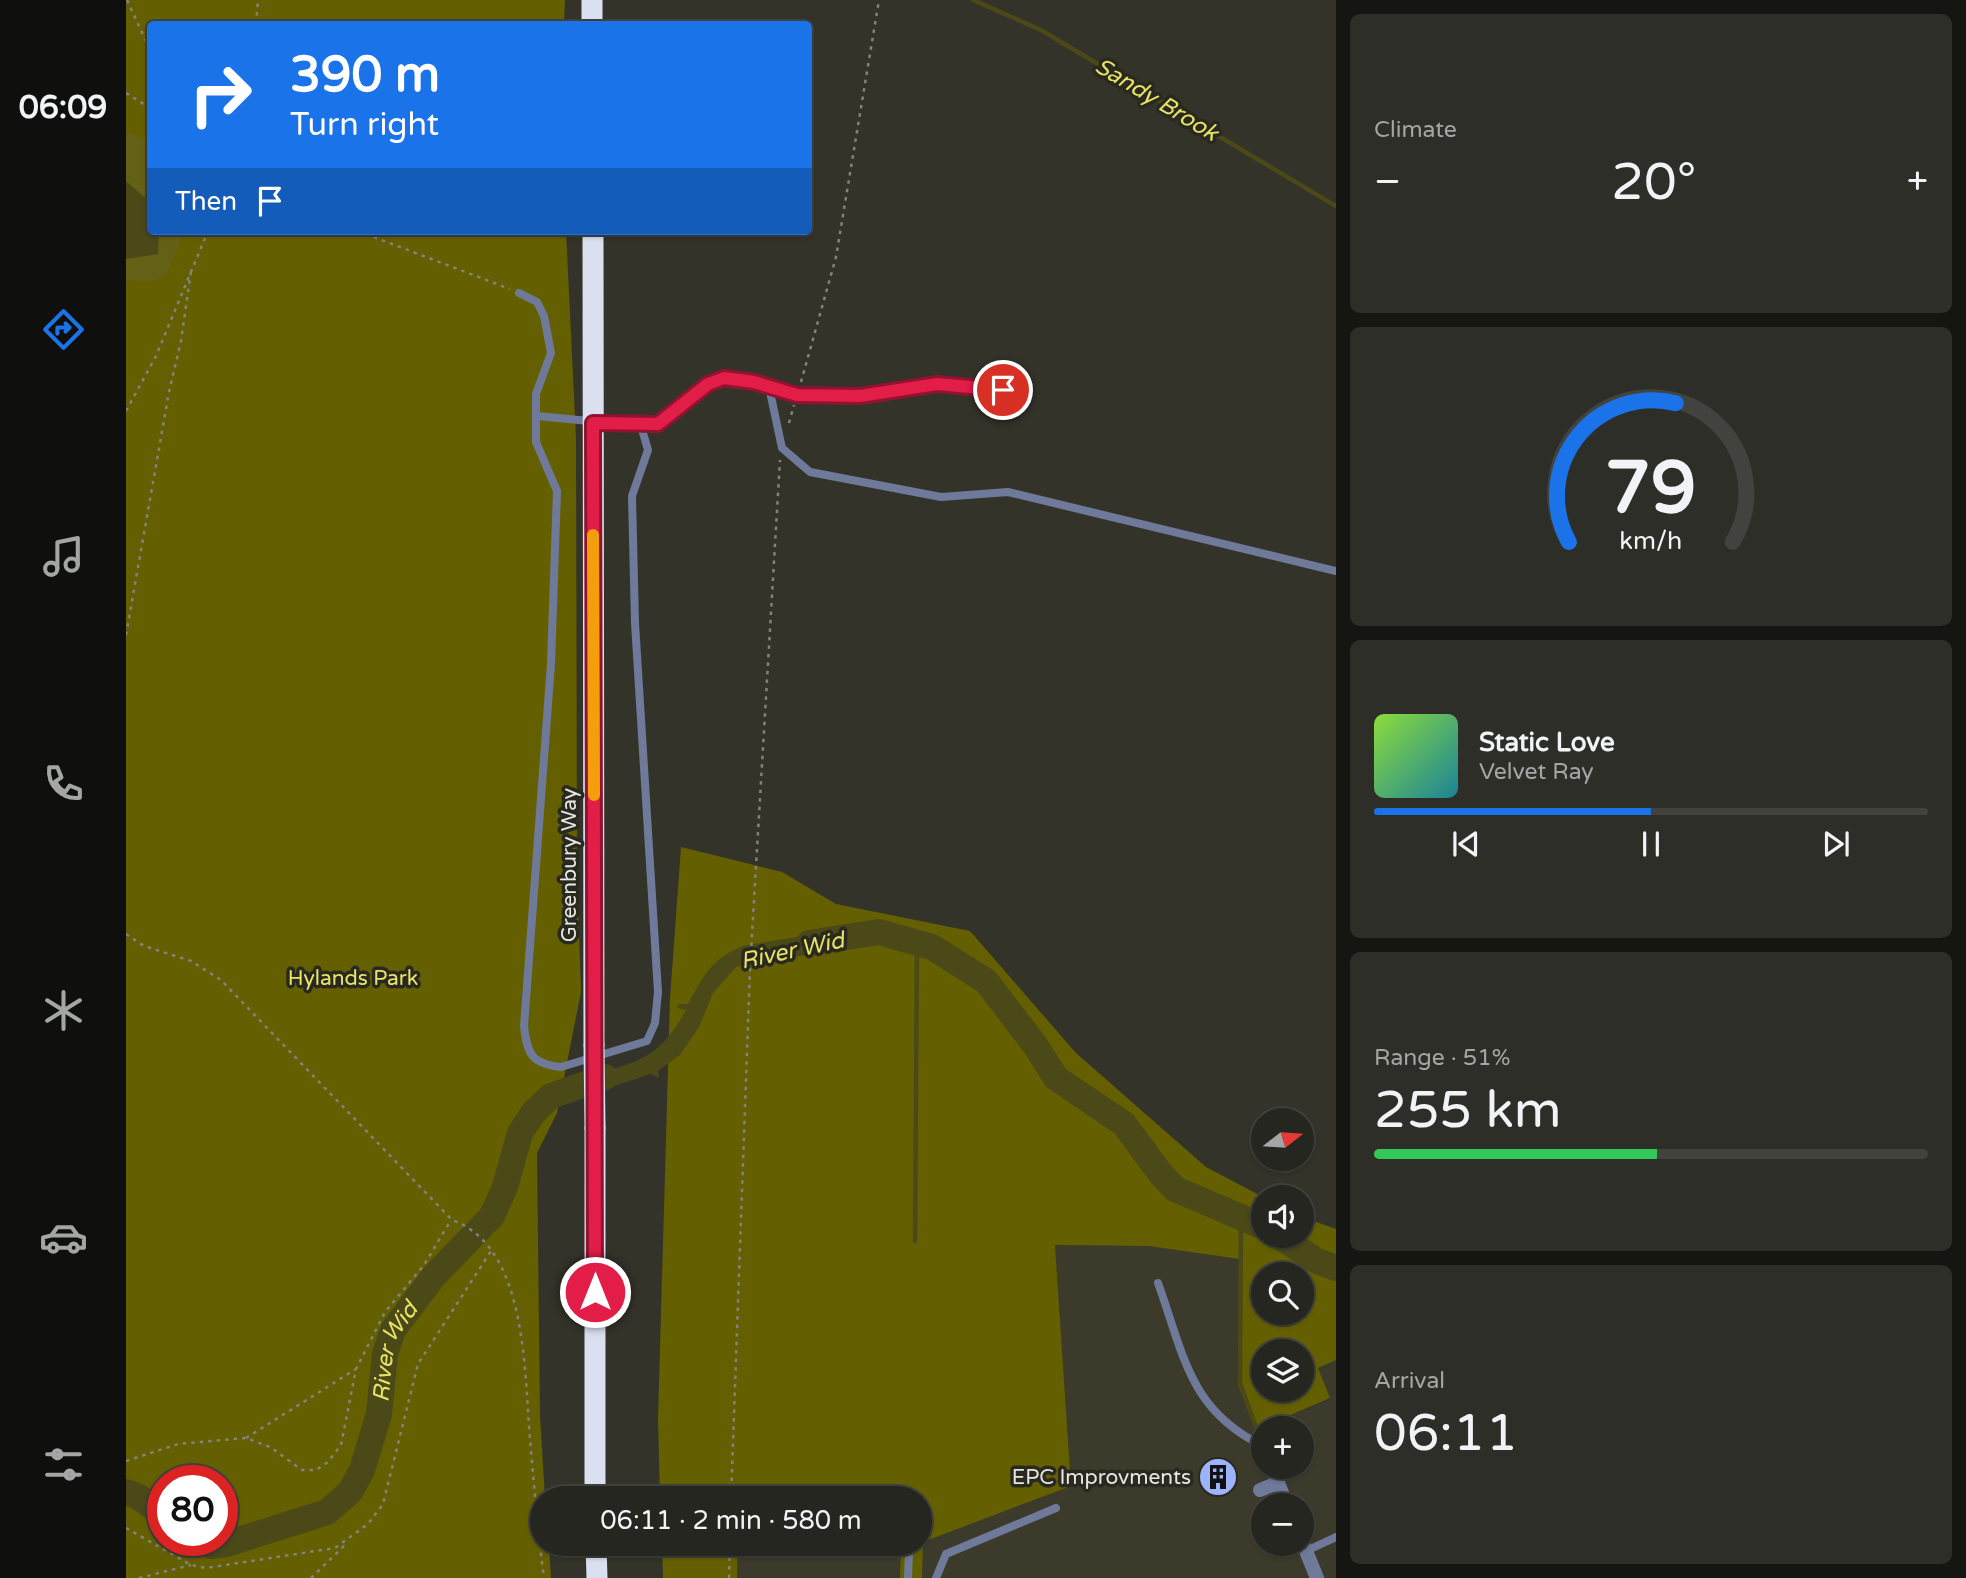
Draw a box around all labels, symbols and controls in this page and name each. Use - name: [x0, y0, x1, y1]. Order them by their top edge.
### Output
- text: 390 m: [290, 46, 440, 105]
- icon: right: [175, 49, 266, 140]
- water label: Sandy Brook: [1090, 52, 1224, 148]
- text: 06:09: [19, 89, 107, 127]
- text: Turn right: [290, 106, 439, 144]
- text: Climate: [1374, 116, 1457, 144]
- text: 20°: [1611, 151, 1696, 214]
- text: −: [1374, 159, 1401, 205]
- text: +: [1907, 159, 1928, 205]
- icon: arrive: [251, 182, 289, 220]
- text: Then: [175, 186, 237, 217]
- icon: directions: [39, 305, 88, 354]
- pin: [973, 360, 1033, 420]
- icon: arrive: [984, 371, 1022, 409]
- text: 79: [1605, 446, 1697, 534]
- text: km/h: [1620, 526, 1682, 556]
- icon: music: [39, 532, 88, 581]
- text: Static Love: [1479, 727, 1615, 758]
- text: Velvet Ray: [1479, 758, 1594, 786]
- icon: phone: [39, 759, 88, 808]
- street label: Greenbury Way: [557, 788, 582, 942]
- icon: previous: [1447, 825, 1485, 863]
- icon: pause: [1632, 825, 1670, 863]
- icon: next: [1817, 825, 1855, 863]
- water label: River Wid: [738, 926, 849, 976]
- park label: Hylands Park: [288, 966, 418, 991]
- icon: climate: [39, 986, 88, 1035]
- text: Range · 51%: [1374, 1044, 1510, 1072]
- text: 255 km: [1374, 1079, 1562, 1142]
- north arrow: [1251, 1108, 1314, 1171]
- map controls: [1251, 1108, 1314, 1556]
- button: sound: [1251, 1185, 1314, 1248]
- icon: car: [39, 1213, 88, 1262]
- position arrow: [558, 1255, 632, 1329]
- button: search: [1251, 1262, 1314, 1325]
- water label: River Wid: [367, 1295, 426, 1403]
- button: layers: [1251, 1339, 1314, 1402]
- text: Arrival: [1374, 1367, 1445, 1395]
- text: 06:11: [1374, 1402, 1518, 1465]
- button: +: [1251, 1416, 1314, 1479]
- icon: filters: [39, 1440, 88, 1489]
- building icon: EPC Improvments: [1197, 1456, 1239, 1498]
- speed limit sign: 80: [147, 1465, 238, 1556]
- place label: EPC Improvments: [1012, 1465, 1191, 1490]
- button: −: [1251, 1493, 1314, 1556]
- text: 06:11 · 2 min · 580 m: [600, 1505, 862, 1536]

